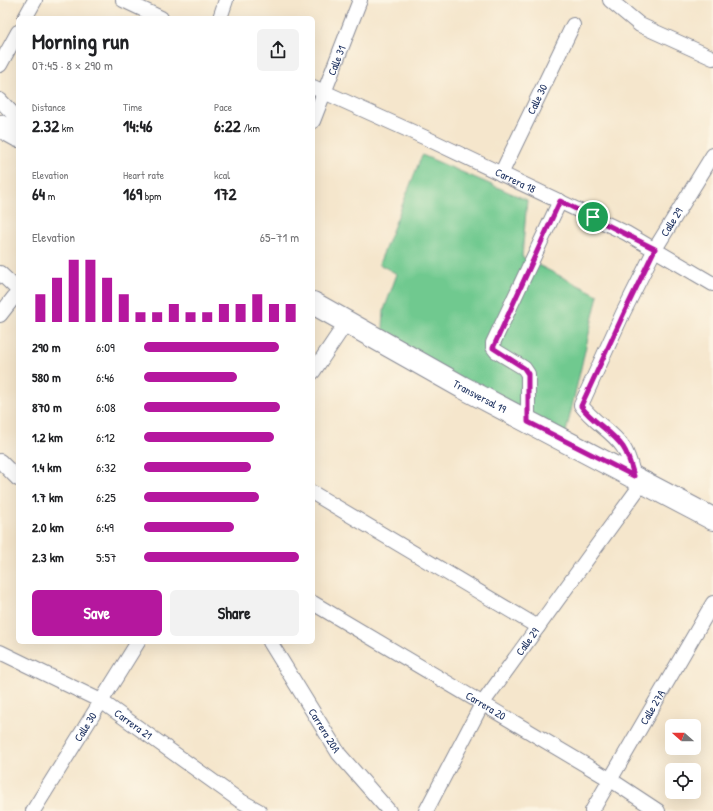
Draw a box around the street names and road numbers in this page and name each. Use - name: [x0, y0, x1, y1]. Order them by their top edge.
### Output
- street label: Calle 31: [324, 43, 349, 77]
- street label: Calle 30: [524, 82, 550, 117]
- street label: Carrera 18: [493, 165, 538, 196]
- street label: Calle 29: [657, 205, 686, 239]
- street label: Transversal 19: [451, 376, 509, 416]
- street label: Calle 29: [513, 625, 542, 658]
- street label: Calle 27A: [637, 687, 668, 727]
- street label: Carrera 20: [463, 688, 509, 723]
- street label: Carrera 21: [112, 706, 155, 743]
- street label: Carrera 20A: [306, 706, 344, 756]
- street label: Calle 30: [71, 710, 100, 744]

